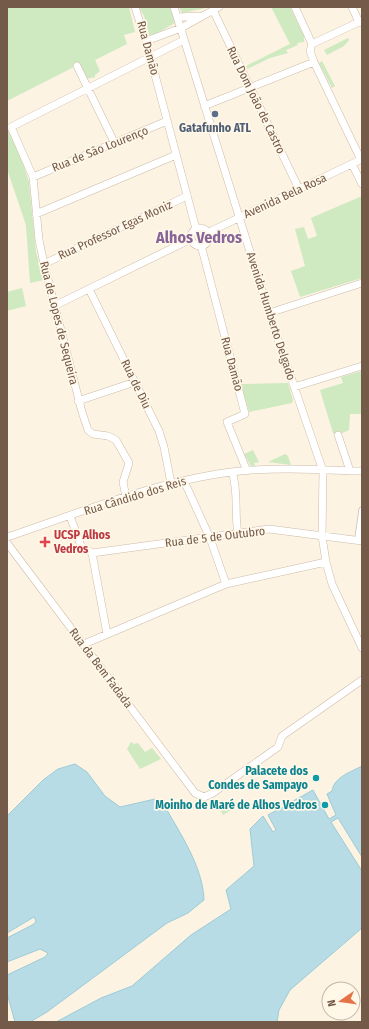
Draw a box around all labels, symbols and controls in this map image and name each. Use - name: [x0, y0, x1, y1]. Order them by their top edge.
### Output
- street label: Rua Damão: [134, 19, 162, 77]
- street label: Rua Dom João de Castro: [224, 44, 288, 156]
- marker: Gatafunho ATL: [210, 109, 220, 119]
- place label: Gatafunho ATL: [179, 121, 251, 135]
- street label: Rua de São Lourenço: [50, 123, 150, 175]
- street label: Avenida Bela Rosa: [241, 171, 329, 221]
- street label: Rua Professor Egas Moniz: [56, 197, 174, 263]
- district label: Alhos Vedros: [155, 228, 242, 247]
- street label: Avenida Humberto Delgado: [244, 250, 298, 382]
- street label: Rua de Lopes de Sequeira: [37, 260, 81, 386]
- street label: Rua Damão: [218, 335, 246, 393]
- street label: Rua de Diu: [118, 357, 154, 411]
- street label: Rua Cândido dos Reis: [82, 474, 188, 518]
- street label: Rua de 5 de Outubro: [164, 524, 266, 550]
- place label: UCSP Alhos Vedros: [53, 528, 111, 556]
- marker: UCSP Alhos Vedros: [39, 536, 51, 548]
- street label: Rua da Bem Fadada: [66, 625, 136, 711]
- place label: Palacete dos Condes de Sampayo: [208, 764, 309, 792]
- marker: Palacete dos Condes de Sampayo: [311, 773, 321, 783]
- place label: Moinho de Maré de Alhos Vedros: [155, 798, 318, 812]
- marker: Moinho de Maré de Alhos Vedros: [320, 800, 330, 810]
- north arrow: [321, 981, 361, 1021]
- text: N: [325, 998, 339, 1008]

